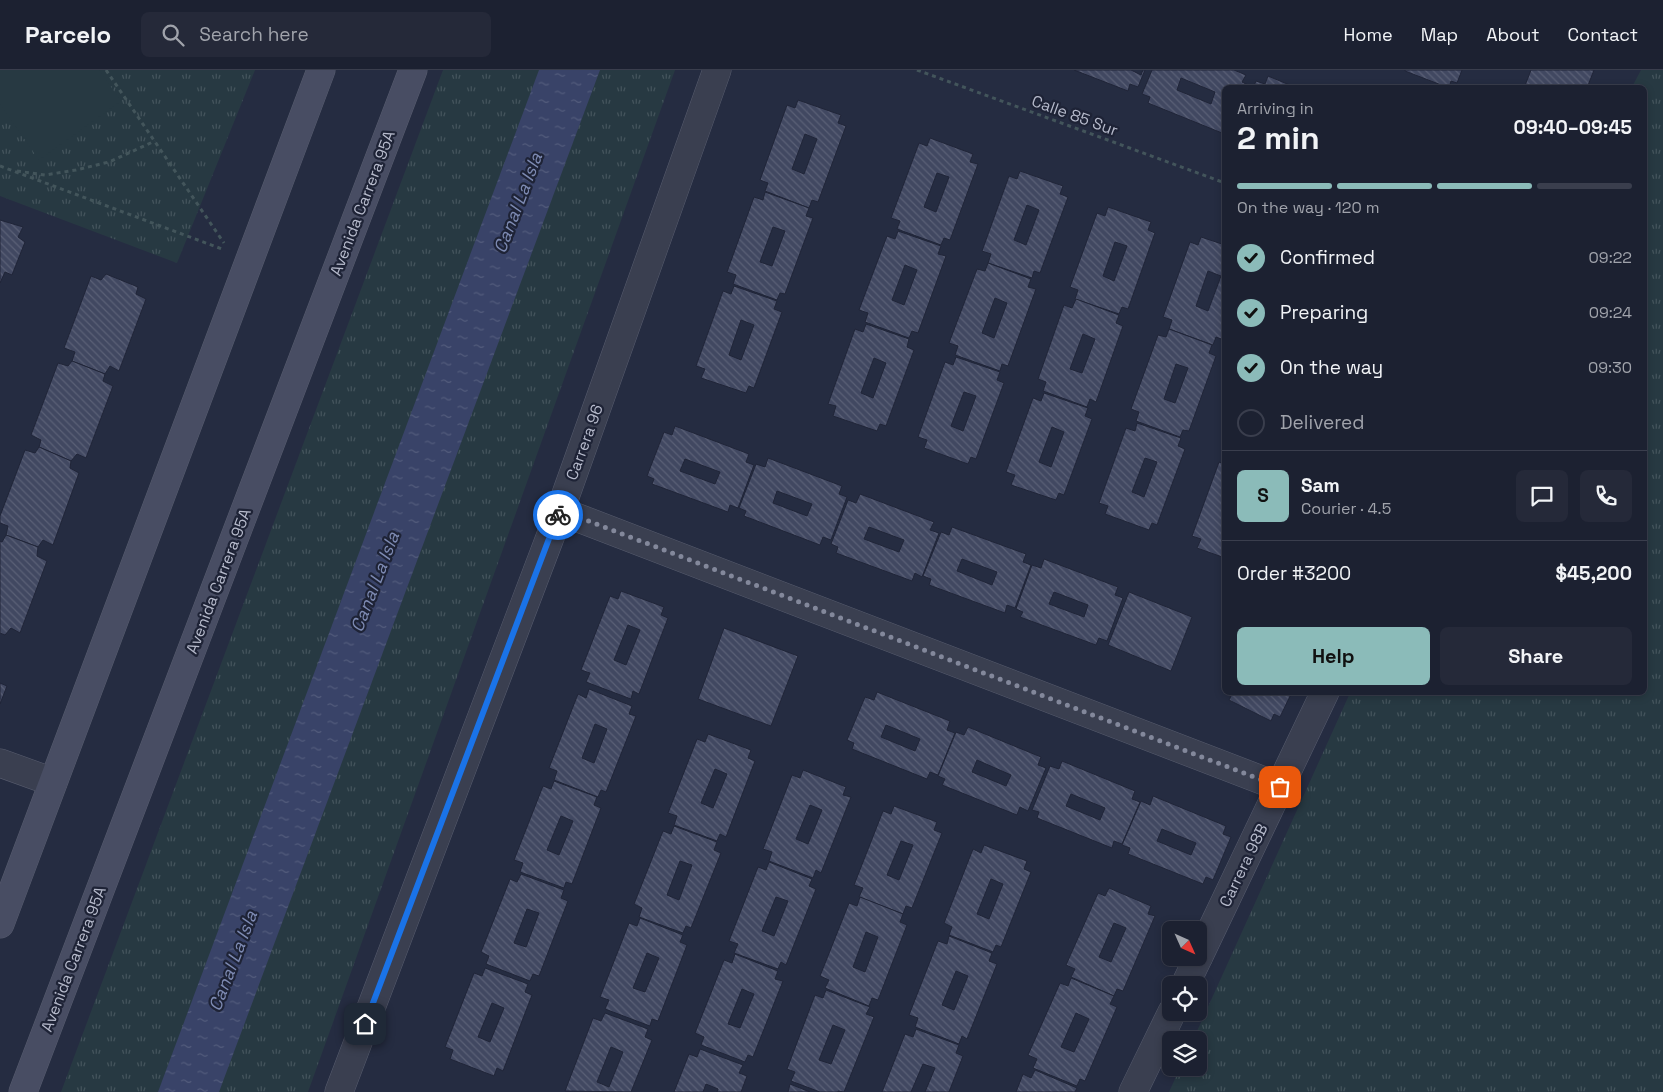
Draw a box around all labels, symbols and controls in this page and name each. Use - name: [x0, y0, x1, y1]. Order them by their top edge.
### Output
- search box: [141, 12, 491, 57]
- text: Parcelo: [25, 19, 111, 50]
- icon: search: [159, 21, 187, 49]
- text: Search here: [199, 22, 309, 47]
- text: Home: [1344, 23, 1393, 46]
- text: Map: [1421, 23, 1458, 46]
- text: About: [1486, 23, 1540, 46]
- text: Contact: [1568, 23, 1638, 46]
- street label: Calle 85 Sur: [1029, 90, 1121, 141]
- text: Arriving in: [1237, 98, 1314, 119]
- text: 09:40–09:45: [1514, 115, 1632, 140]
- text: 2 min: [1237, 118, 1320, 158]
- street label: Avenida Carrera 95A: [325, 127, 400, 279]
- water label: Canal La Isla: [488, 149, 547, 256]
- text: On the way · 120 m: [1237, 197, 1380, 218]
- icon: check: [1237, 244, 1265, 272]
- text: Confirmed: [1280, 245, 1375, 270]
- text: 09:22: [1589, 247, 1632, 268]
- icon: check: [1237, 299, 1265, 327]
- text: Preparing: [1280, 300, 1368, 325]
- text: 09:24: [1589, 302, 1632, 323]
- icon: check: [1237, 354, 1265, 382]
- text: On the way: [1280, 355, 1383, 380]
- text: 09:30: [1588, 357, 1632, 378]
- street label: Carrera 96: [561, 401, 608, 483]
- text: Delivered: [1280, 410, 1365, 435]
- button: chat: [1516, 470, 1568, 522]
- button: phone: [1580, 470, 1632, 522]
- text: Sam: [1301, 473, 1340, 498]
- text: S: [1257, 483, 1269, 508]
- courier: [533, 490, 583, 540]
- text: Courier · 4.5: [1301, 498, 1391, 519]
- icon: bike: [544, 501, 572, 529]
- street label: Avenida Carrera 95A: [181, 505, 256, 657]
- water label: Canal La Isla: [345, 528, 404, 635]
- text: Order #3200: [1237, 561, 1351, 586]
- text: $45,200: [1556, 561, 1632, 586]
- button: Help: [1237, 627, 1430, 685]
- button: Share: [1440, 627, 1632, 685]
- pin: [1259, 766, 1301, 808]
- icon: bag: [1266, 773, 1294, 801]
- street label: Carrera 98B: [1214, 820, 1273, 910]
- street label: Avenida Carrera 95A: [36, 883, 111, 1035]
- water label: Canal La Isla: [203, 907, 262, 1014]
- north arrow: [1162, 921, 1208, 966]
- map controls: [1162, 921, 1207, 1076]
- button: locate: [1162, 976, 1207, 1021]
- pin: [344, 1003, 386, 1045]
- icon: home: [351, 1010, 379, 1038]
- button: layers: [1162, 1031, 1207, 1076]

